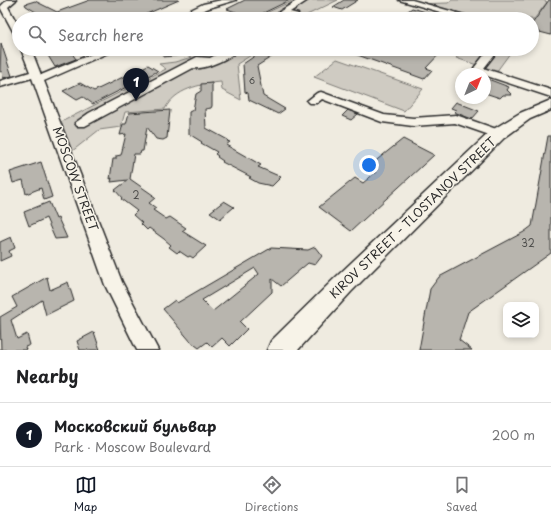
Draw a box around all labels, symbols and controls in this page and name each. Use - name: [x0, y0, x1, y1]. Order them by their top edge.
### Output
- search box: [12, 12, 539, 56]
- icon: search: [26, 23, 48, 45]
- text: Search here: [58, 23, 144, 46]
- pin: 1: [123, 68, 149, 101]
- north arrow: [455, 68, 491, 104]
- house number: 6: [249, 73, 255, 87]
- street label: MOSCOW STREET: [49, 124, 103, 234]
- street label: KIROV STREET - TLOSTANOV STREET: [325, 132, 500, 302]
- your location: [359, 155, 379, 175]
- house number: 2: [132, 187, 140, 202]
- house number: 32: [521, 235, 535, 250]
- map controls: [503, 302, 539, 338]
- button: layers: [503, 302, 539, 338]
- text: Nearby: [16, 363, 78, 389]
- text: Московский бульвар: [54, 414, 216, 437]
- text: 1: [26, 425, 32, 444]
- text: 200 m: [492, 425, 535, 444]
- text: Park · Moscow Boulevard: [54, 437, 211, 456]
- tab: Map: [74, 474, 97, 515]
- tab: Directions: [245, 474, 298, 515]
- tab: Saved: [446, 474, 477, 515]

